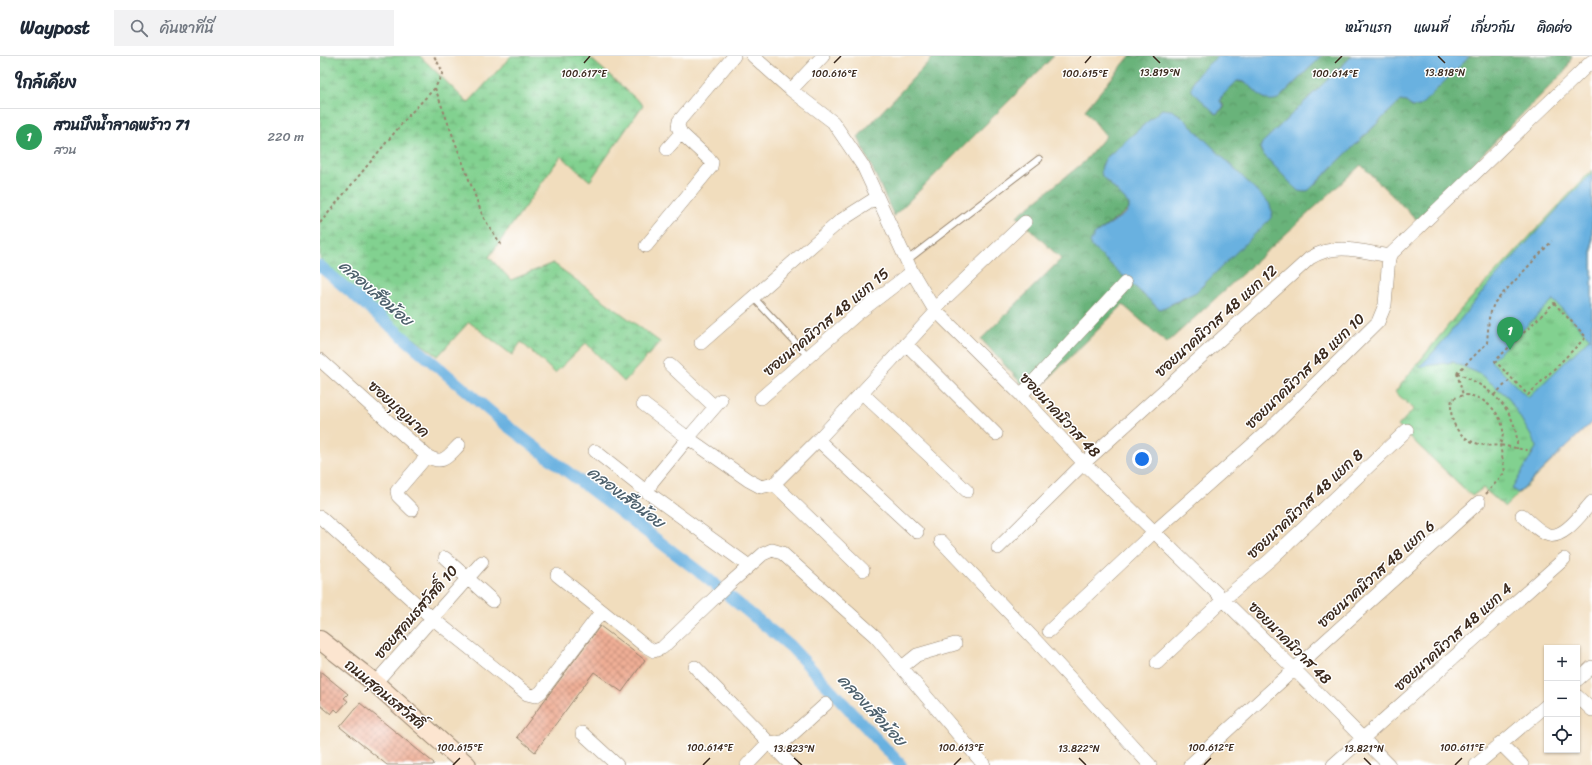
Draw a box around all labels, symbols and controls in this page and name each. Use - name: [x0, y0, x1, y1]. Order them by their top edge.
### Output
- search box: [114, 10, 394, 46]
- text: Waypost: [20, 11, 90, 44]
- text: ค้นหาที่นี่: [160, 15, 214, 41]
- text: หน้าแรก: [1345, 15, 1392, 40]
- text: แผนที่: [1414, 15, 1449, 40]
- text: เกี่ยวกับ: [1471, 15, 1515, 40]
- text: ติดต่อ: [1537, 15, 1572, 40]
- icon: search: [128, 17, 150, 39]
- text: 13.819°N: [1140, 64, 1180, 82]
- text: 13.818°N: [1425, 64, 1465, 82]
- text: 100.617°E: [561, 65, 608, 83]
- text: 100.616°E: [811, 65, 858, 83]
- text: 100.615°E: [1062, 65, 1109, 83]
- text: 100.614°E: [1312, 65, 1359, 83]
- text: ใกล้เคียง: [16, 67, 76, 97]
- text: สวนบึงน้ำลาดพร้าว 71: [54, 112, 190, 138]
- text: 1: [26, 125, 32, 148]
- text: 220 m: [267, 125, 304, 148]
- text: สวน: [54, 138, 77, 161]
- water label: คลองเสือน้อย: [332, 252, 422, 336]
- street label: ซอยนาคนิวาส 48 แยก 12: [1149, 258, 1284, 384]
- street label: ซอยนาคนิวาส 48 แยก 15: [757, 261, 895, 383]
- street label: ซอยนาคนิวาส 48 แยก 10: [1239, 306, 1371, 436]
- pin: 1: [1497, 317, 1523, 350]
- street label: ซอยนาคนิวาส 48: [1013, 366, 1107, 464]
- street label: ซอยบุญนาค: [362, 374, 436, 444]
- street label: ซอยนาคนิวาส 48 แยก 8: [1240, 443, 1370, 565]
- your location: [1132, 449, 1152, 469]
- water label: คลองเสือน้อย: [581, 458, 673, 538]
- street label: ซอยนาคนิวาส 48 แยก 6: [1311, 514, 1441, 634]
- street label: ซอยสุคนธสวัสดิ์ 10: [367, 559, 465, 665]
- street label: ซอยนาคนิวาส 48 แยก 4: [1388, 576, 1518, 698]
- street label: ซอยนาคนิวาส 48: [1242, 595, 1338, 691]
- map controls: [1544, 645, 1580, 753]
- button: +: [1544, 645, 1580, 681]
- street label: ถนนสุคนธสวัสดิ์: [339, 652, 434, 738]
- water label: คลองเสือน้อย: [830, 667, 915, 755]
- button: −: [1544, 681, 1580, 717]
- button: locate: [1544, 717, 1580, 753]
- text: 100.615°E: [437, 739, 484, 757]
- text: 100.614°E: [687, 739, 734, 757]
- text: 100.613°E: [938, 739, 985, 757]
- text: 100.612°E: [1188, 739, 1235, 757]
- text: 100.611°E: [1440, 739, 1485, 757]
- text: 13.823°N: [773, 740, 815, 758]
- text: 13.822°N: [1058, 740, 1100, 758]
- text: 13.821°N: [1344, 740, 1384, 758]

